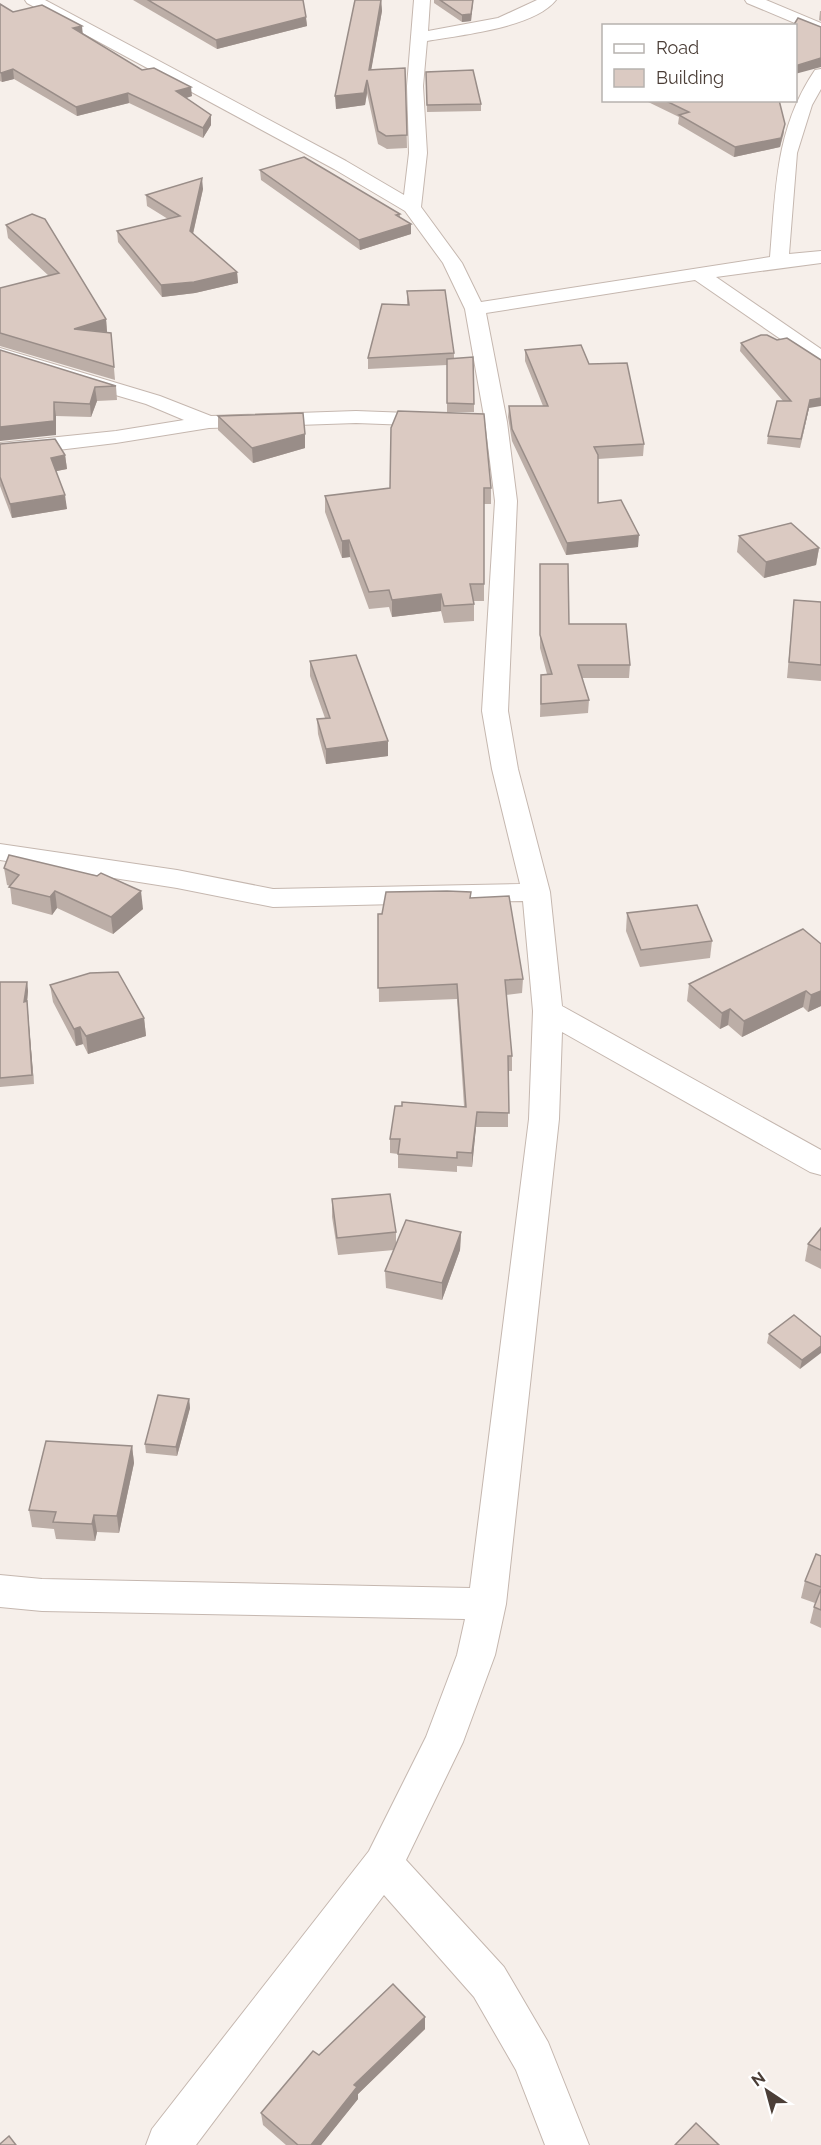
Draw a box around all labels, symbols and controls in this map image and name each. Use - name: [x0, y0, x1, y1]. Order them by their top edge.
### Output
- legend: [602, 24, 797, 102]
- text: Road: [656, 37, 699, 58]
- text: Building: [656, 67, 724, 88]
- north arrow: [737, 2061, 797, 2121]
- text: N: [748, 2068, 769, 2091]

